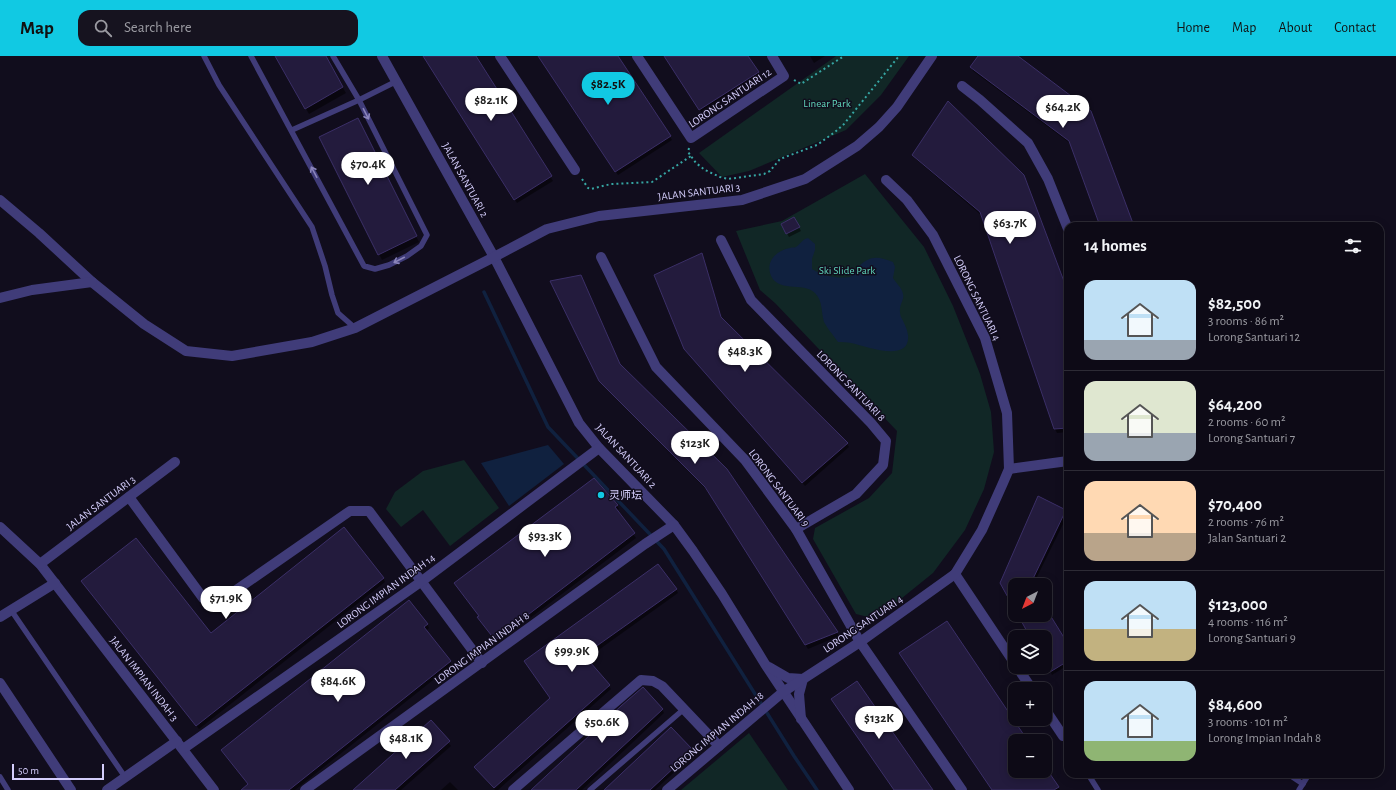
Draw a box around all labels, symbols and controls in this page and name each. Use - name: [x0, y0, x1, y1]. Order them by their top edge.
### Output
- search box: [78, 10, 358, 46]
- icon: search: [92, 17, 114, 39]
- text: Map: [20, 19, 54, 38]
- text: Search here: [124, 20, 192, 35]
- text: Home: [1176, 21, 1210, 35]
- text: Map: [1232, 21, 1256, 35]
- text: About: [1278, 21, 1312, 35]
- text: Contact: [1334, 21, 1376, 35]
- street label: LORONG SANTUARI 12: [687, 66, 773, 130]
- pin: $82.5K: [575, 72, 641, 106]
- text: $82.5K: [591, 78, 625, 91]
- pin: $82.1K: [458, 88, 524, 122]
- text: $82.1K: [474, 94, 508, 107]
- pin: $64.2K: [1030, 95, 1096, 129]
- park label: Linear Park: [803, 98, 851, 109]
- text: $64.2K: [1045, 101, 1081, 114]
- one-way arrow: [362, 108, 370, 120]
- street label: JALAN SANTUARI 2: [440, 141, 490, 219]
- pin: $70.4K: [335, 152, 401, 186]
- text: $70.4K: [350, 158, 386, 171]
- one-way arrow: [309, 166, 317, 178]
- street label: JALAN SANTUARI 3: [657, 181, 741, 203]
- pin: $63.7K: [977, 211, 1043, 245]
- text: $63.7K: [993, 217, 1027, 230]
- icon: filters: [1342, 235, 1364, 257]
- text: 14 homes: [1084, 237, 1147, 254]
- street label: LORONG SANTUARI 4: [952, 254, 1002, 342]
- one-way arrow: [393, 257, 405, 264]
- park label: Ski Slide Park: [819, 265, 875, 276]
- text: $82,500: [1208, 295, 1261, 312]
- icon: home: [1116, 296, 1164, 344]
- text: 3 rooms · 86 m²: [1208, 315, 1284, 328]
- text: Lorong Santuari 12: [1208, 331, 1300, 344]
- pin: $48.3K: [712, 339, 778, 373]
- text: $48.3K: [728, 345, 762, 358]
- street label: LORONG SANTUARI 8: [815, 349, 887, 423]
- text: $64,200: [1208, 396, 1262, 413]
- icon: home: [1116, 397, 1164, 445]
- text: 2 rooms · 60 m²: [1208, 416, 1285, 429]
- street label: JALAN SANTUARI 2: [594, 422, 658, 490]
- pin: $123K: [667, 431, 723, 465]
- text: Lorong Santuari 7: [1208, 432, 1295, 445]
- text: $123K: [680, 437, 710, 450]
- street label: LORONG SANTUARI 9: [747, 447, 811, 529]
- street label: JALAN SANTUARI 3: [65, 473, 138, 532]
- marker: 灵师坛: [596, 490, 606, 500]
- place label: 灵师坛: [609, 490, 642, 501]
- text: $70,400: [1208, 496, 1262, 513]
- icon: home: [1116, 497, 1164, 545]
- text: 2 rooms · 76 m²: [1208, 516, 1284, 529]
- pin: $93.3K: [512, 524, 578, 558]
- text: $93.3K: [528, 530, 562, 543]
- text: Jalan Santuari 2: [1208, 532, 1286, 545]
- street label: LORONG IMPIAN INDAH 14: [335, 552, 437, 630]
- north arrow: [1008, 578, 1052, 622]
- map controls: [1008, 578, 1052, 778]
- pin: $71.9K: [193, 586, 259, 620]
- text: $71.9K: [210, 592, 243, 605]
- street label: LORONG SANTUARI 4: [821, 593, 905, 655]
- text: $123,000: [1208, 596, 1268, 613]
- icon: home: [1116, 597, 1164, 645]
- street label: LORONG IMPIAN INDAH 8: [433, 610, 531, 686]
- text: 4 rooms · 116 m²: [1208, 616, 1288, 629]
- button: layers: [1008, 630, 1052, 674]
- text: Lorong Santuari 9: [1208, 632, 1296, 645]
- street label: JALAN IMPIAN INDAH 3: [108, 635, 181, 724]
- pin: $99.9K: [539, 639, 605, 673]
- text: $99.9K: [554, 645, 590, 658]
- pin: $84.6K: [305, 669, 371, 703]
- text: $84.6K: [320, 675, 356, 688]
- button: +: [1008, 682, 1052, 726]
- street label: LORONG IMPIAN INDAH 18: [668, 690, 766, 774]
- text: $84,600: [1208, 696, 1262, 713]
- icon: home: [1116, 697, 1164, 745]
- pin: $132K: [851, 706, 907, 740]
- pin: $50.6K: [569, 710, 635, 744]
- text: $132K: [864, 712, 894, 725]
- text: $50.6K: [584, 716, 620, 729]
- text: 3 rooms · 101 m²: [1208, 716, 1288, 729]
- pin: $48.1K: [373, 726, 439, 760]
- text: $48.1K: [389, 732, 423, 745]
- text: Lorong Impian Indah 8: [1208, 732, 1321, 745]
- button: −: [1008, 734, 1052, 778]
- scale bar: [12, 762, 104, 781]
- text: 50 m: [18, 765, 39, 776]

